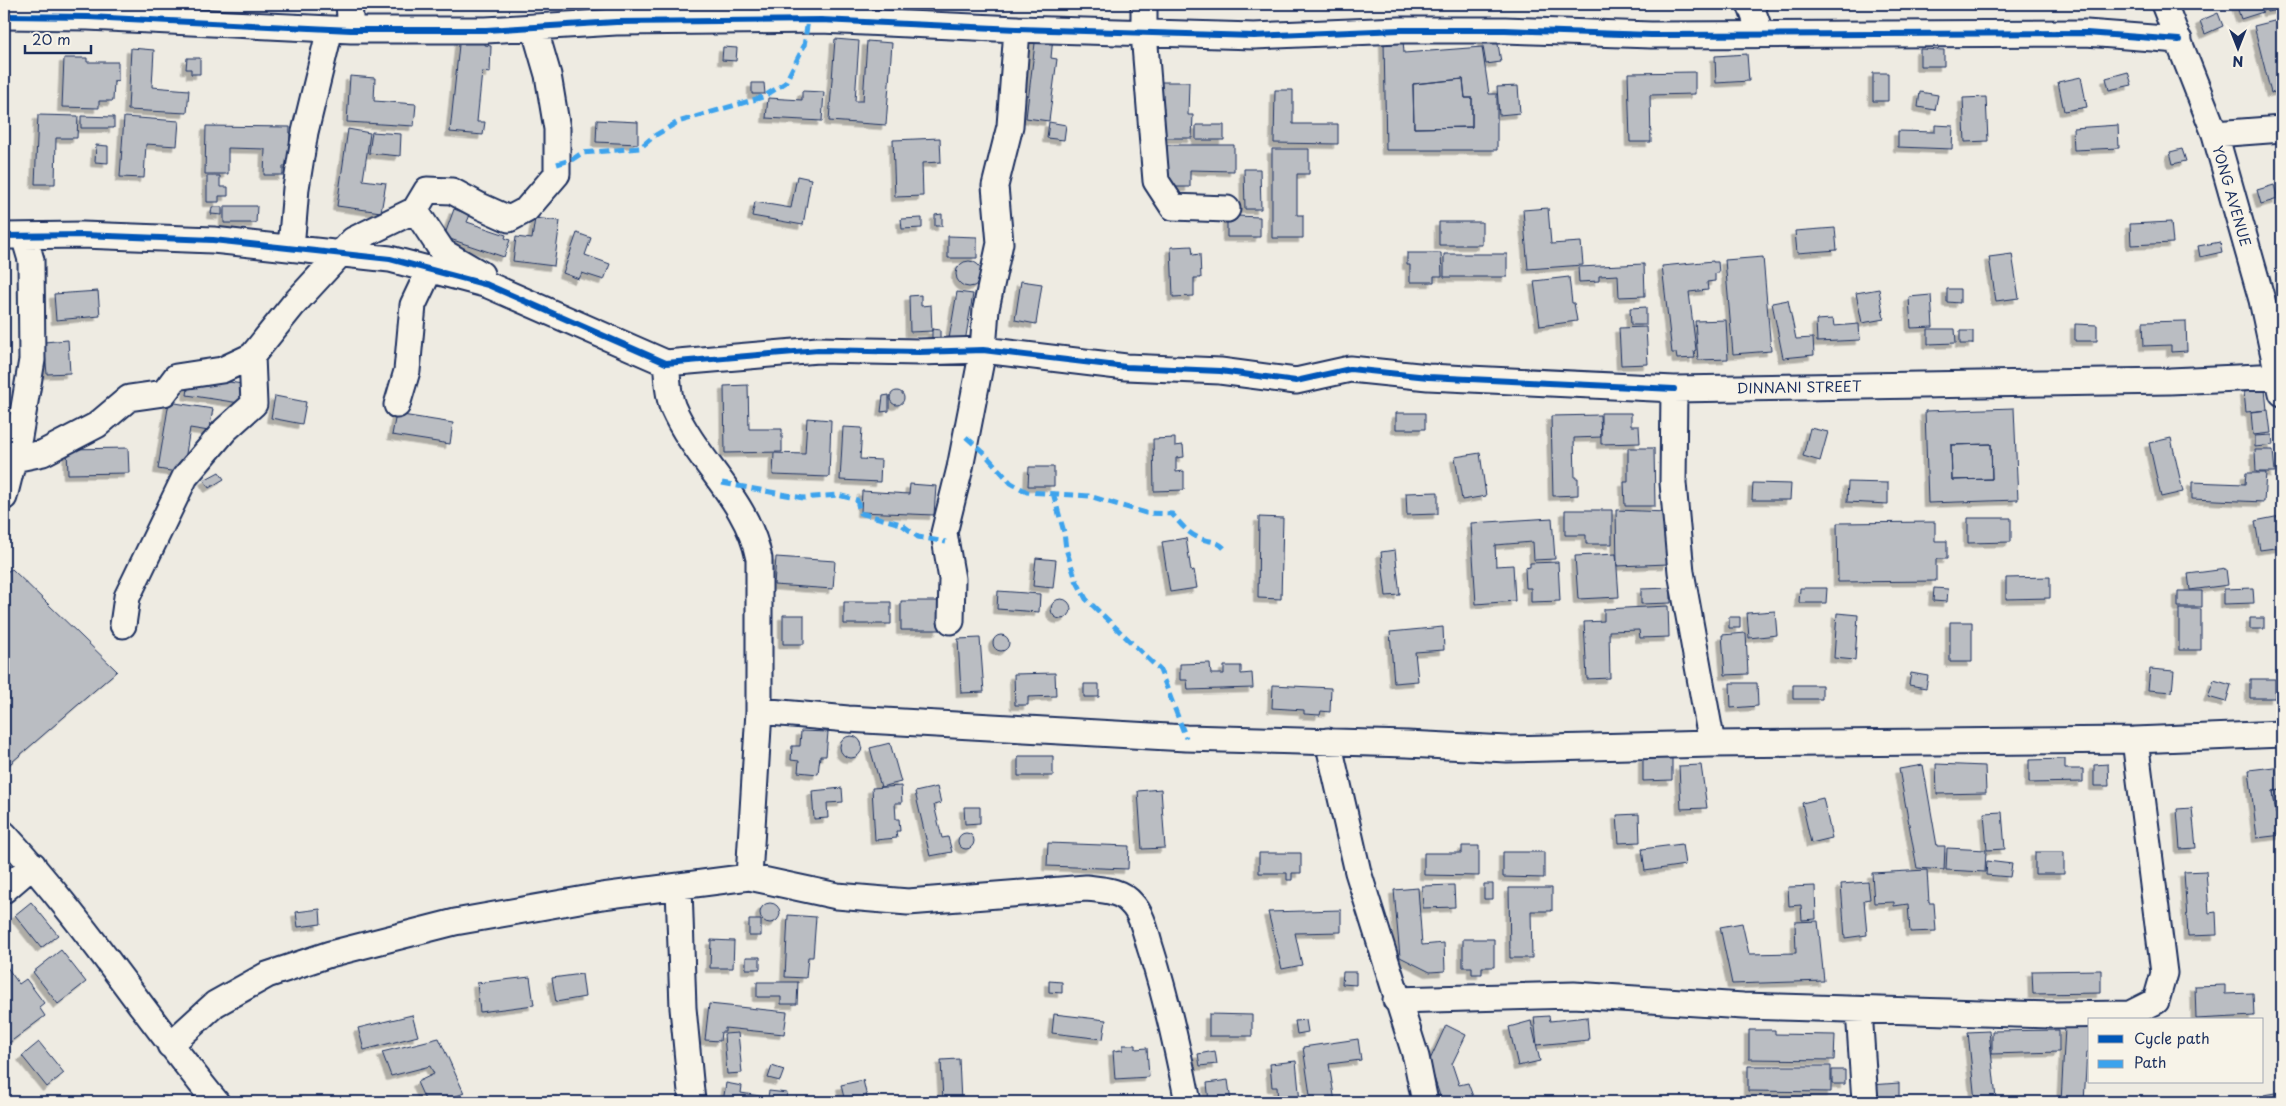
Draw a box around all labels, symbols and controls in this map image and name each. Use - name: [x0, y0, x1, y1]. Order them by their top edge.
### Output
- scale bar: [25, 22, 91, 54]
- north arrow: [2214, 22, 2264, 72]
- text: 20 m: [32, 27, 71, 50]
- text: N: [2232, 51, 2244, 72]
- street label: YONG AVENUE: [2208, 143, 2256, 249]
- street label: DINNANI STREET: [1736, 375, 1862, 399]
- legend: [2088, 1018, 2264, 1084]
- text: Cycle path: [2134, 1026, 2210, 1049]
- text: Path: [2134, 1050, 2166, 1073]

